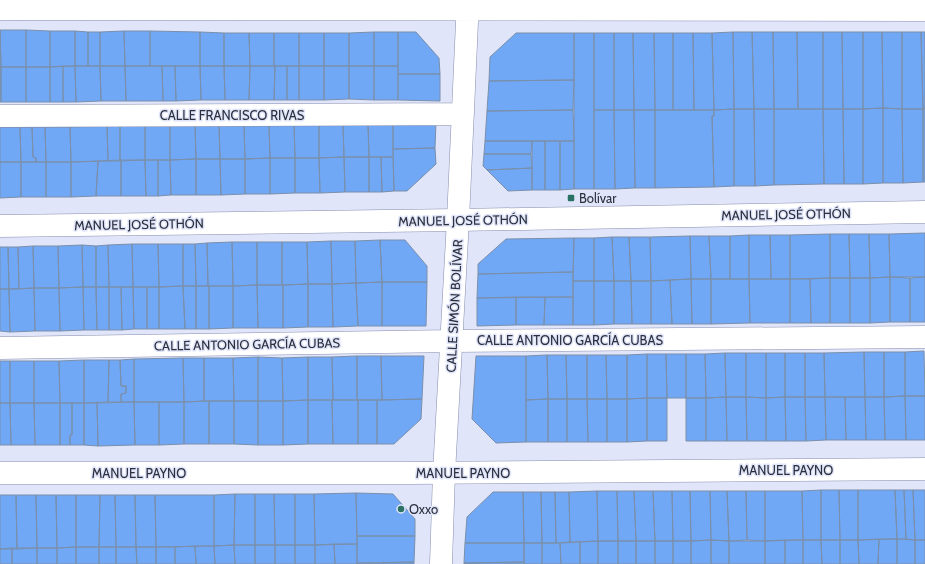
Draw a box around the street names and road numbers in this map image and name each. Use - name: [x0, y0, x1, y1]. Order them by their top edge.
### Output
- street label: CALLE FRANCISCO RIVAS: [160, 107, 305, 123]
- street label: MANUEL JOSÉ OTHÓN: [721, 204, 851, 223]
- street label: MANUEL JOSÉ OTHÓN: [398, 210, 528, 229]
- street label: MANUEL JOSÉ OTHÓN: [74, 214, 204, 233]
- street label: CALLE SIMÓN BOLÍVAR: [442, 239, 465, 373]
- street label: CALLE ANTONIO GARCÍA CUBAS: [477, 331, 663, 348]
- street label: CALLE ANTONIO GARCÍA CUBAS: [154, 333, 341, 354]
- street label: MANUEL PAYNO: [739, 462, 833, 478]
- street label: MANUEL PAYNO: [92, 465, 186, 481]
- street label: MANUEL PAYNO: [416, 465, 510, 481]

